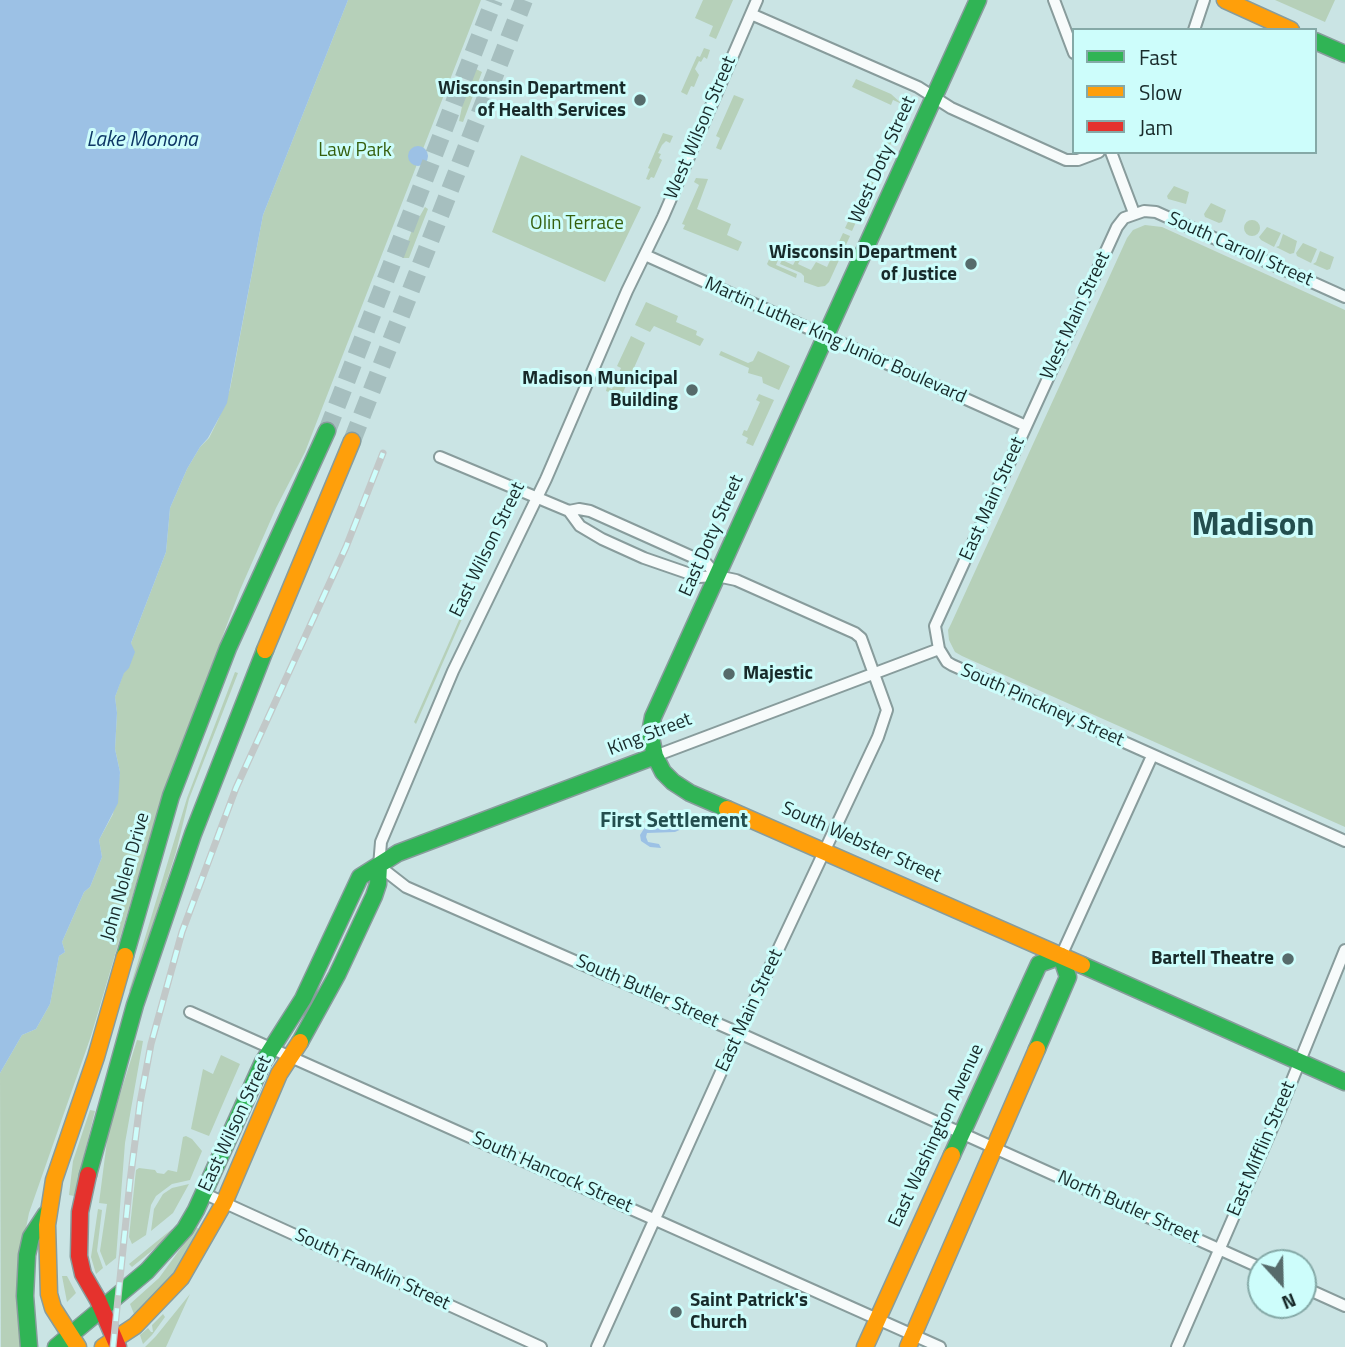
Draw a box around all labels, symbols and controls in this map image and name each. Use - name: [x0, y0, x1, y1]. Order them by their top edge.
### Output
- legend: [1072, 28, 1317, 154]
- text: Fast: [1139, 41, 1177, 73]
- street label: West Wilson Street: [661, 53, 741, 203]
- text: Slow: [1139, 76, 1182, 108]
- place label: Wisconsin Department of Health Services: [438, 78, 626, 122]
- marker: Wisconsin Department of Health Services: [632, 92, 648, 108]
- street label: West Doty Street: [845, 93, 921, 227]
- text: Jam: [1139, 111, 1173, 143]
- water label: Lake Monona: [86, 128, 198, 154]
- park label: Law Park: [318, 140, 392, 162]
- street label: South Carroll Street: [1164, 208, 1316, 292]
- park label: Olin Terrace: [530, 213, 624, 235]
- place label: Wisconsin Department of Justice: [769, 242, 957, 286]
- street label: West Main Street: [1036, 248, 1116, 384]
- marker: Wisconsin Department of Justice: [963, 256, 979, 272]
- street label: Martin Luther King Junior Boulevard: [701, 273, 969, 409]
- place label: Madison Municipal Building: [522, 368, 678, 412]
- marker: Madison Municipal Building: [684, 382, 700, 398]
- street label: East Main Street: [956, 434, 1030, 564]
- street label: East Doty Street: [675, 472, 749, 600]
- street label: East Wilson Street: [445, 479, 531, 621]
- district label: Madison: [1191, 507, 1315, 547]
- street label: South Pinckney Street: [957, 660, 1127, 752]
- place label: Majestic: [743, 663, 813, 685]
- marker: Majestic: [721, 666, 737, 682]
- street label: King Street: [605, 709, 695, 761]
- street label: South Webster Street: [778, 798, 944, 888]
- district label: First Settlement: [600, 809, 748, 835]
- street label: John Nolen Drive: [97, 810, 155, 944]
- street label: East Main Street: [712, 946, 788, 1076]
- place label: Bartell Theatre: [1151, 948, 1274, 970]
- street label: South Butler Street: [572, 950, 722, 1034]
- marker: Bartell Theatre: [1280, 951, 1296, 967]
- street label: East Washington Avenue: [885, 1041, 989, 1231]
- street label: East Wilson Street: [195, 1052, 277, 1196]
- street label: East Mifflin Street: [1223, 1078, 1301, 1220]
- street label: South Hancock Street: [468, 1127, 636, 1219]
- street label: North Butler Street: [1054, 1167, 1202, 1249]
- street label: South Franklin Street: [291, 1224, 453, 1316]
- north arrow: [1247, 1249, 1317, 1319]
- text: N: [1278, 1286, 1301, 1318]
- place label: Saint Patrick's Church: [690, 1290, 808, 1334]
- marker: Saint Patrick's Church: [668, 1304, 684, 1320]

